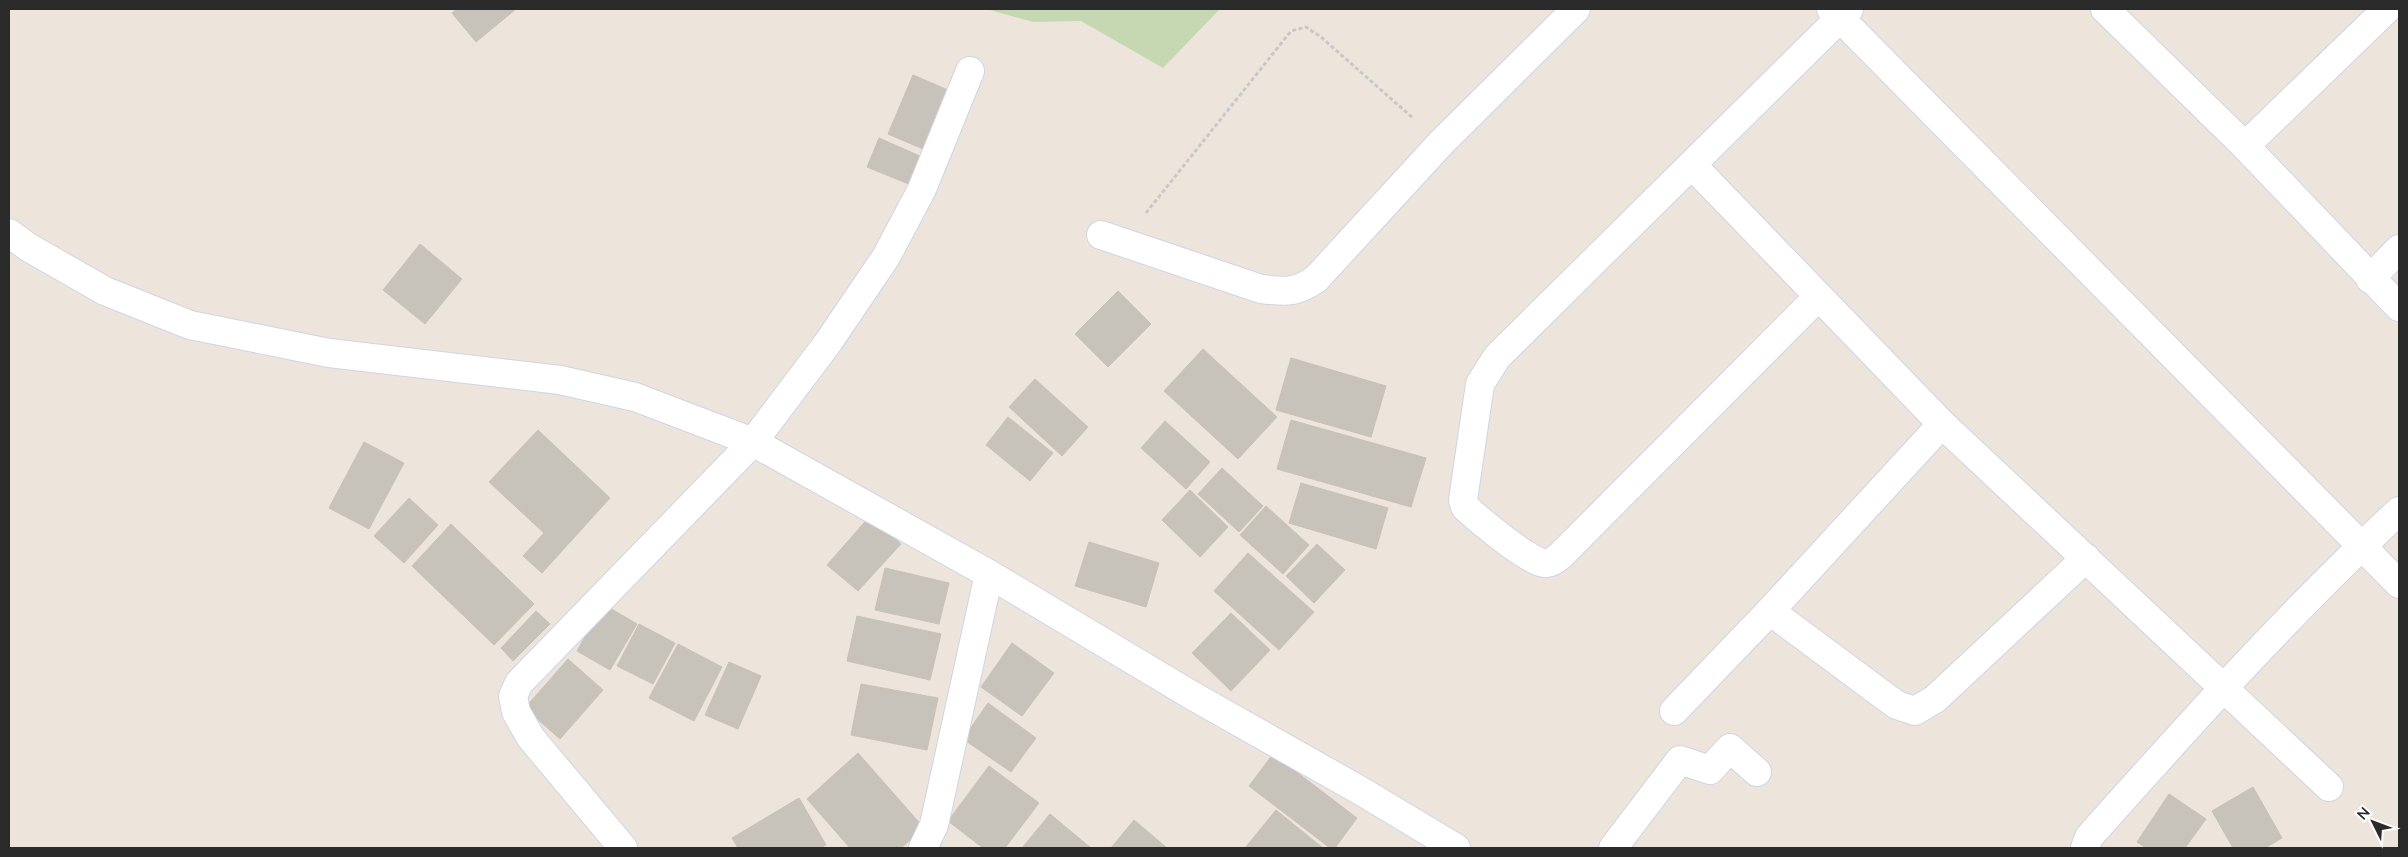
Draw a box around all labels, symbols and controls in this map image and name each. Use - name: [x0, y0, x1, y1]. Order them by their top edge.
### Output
- north arrow: [2348, 797, 2398, 847]
- text: N: [2353, 803, 2373, 823]

